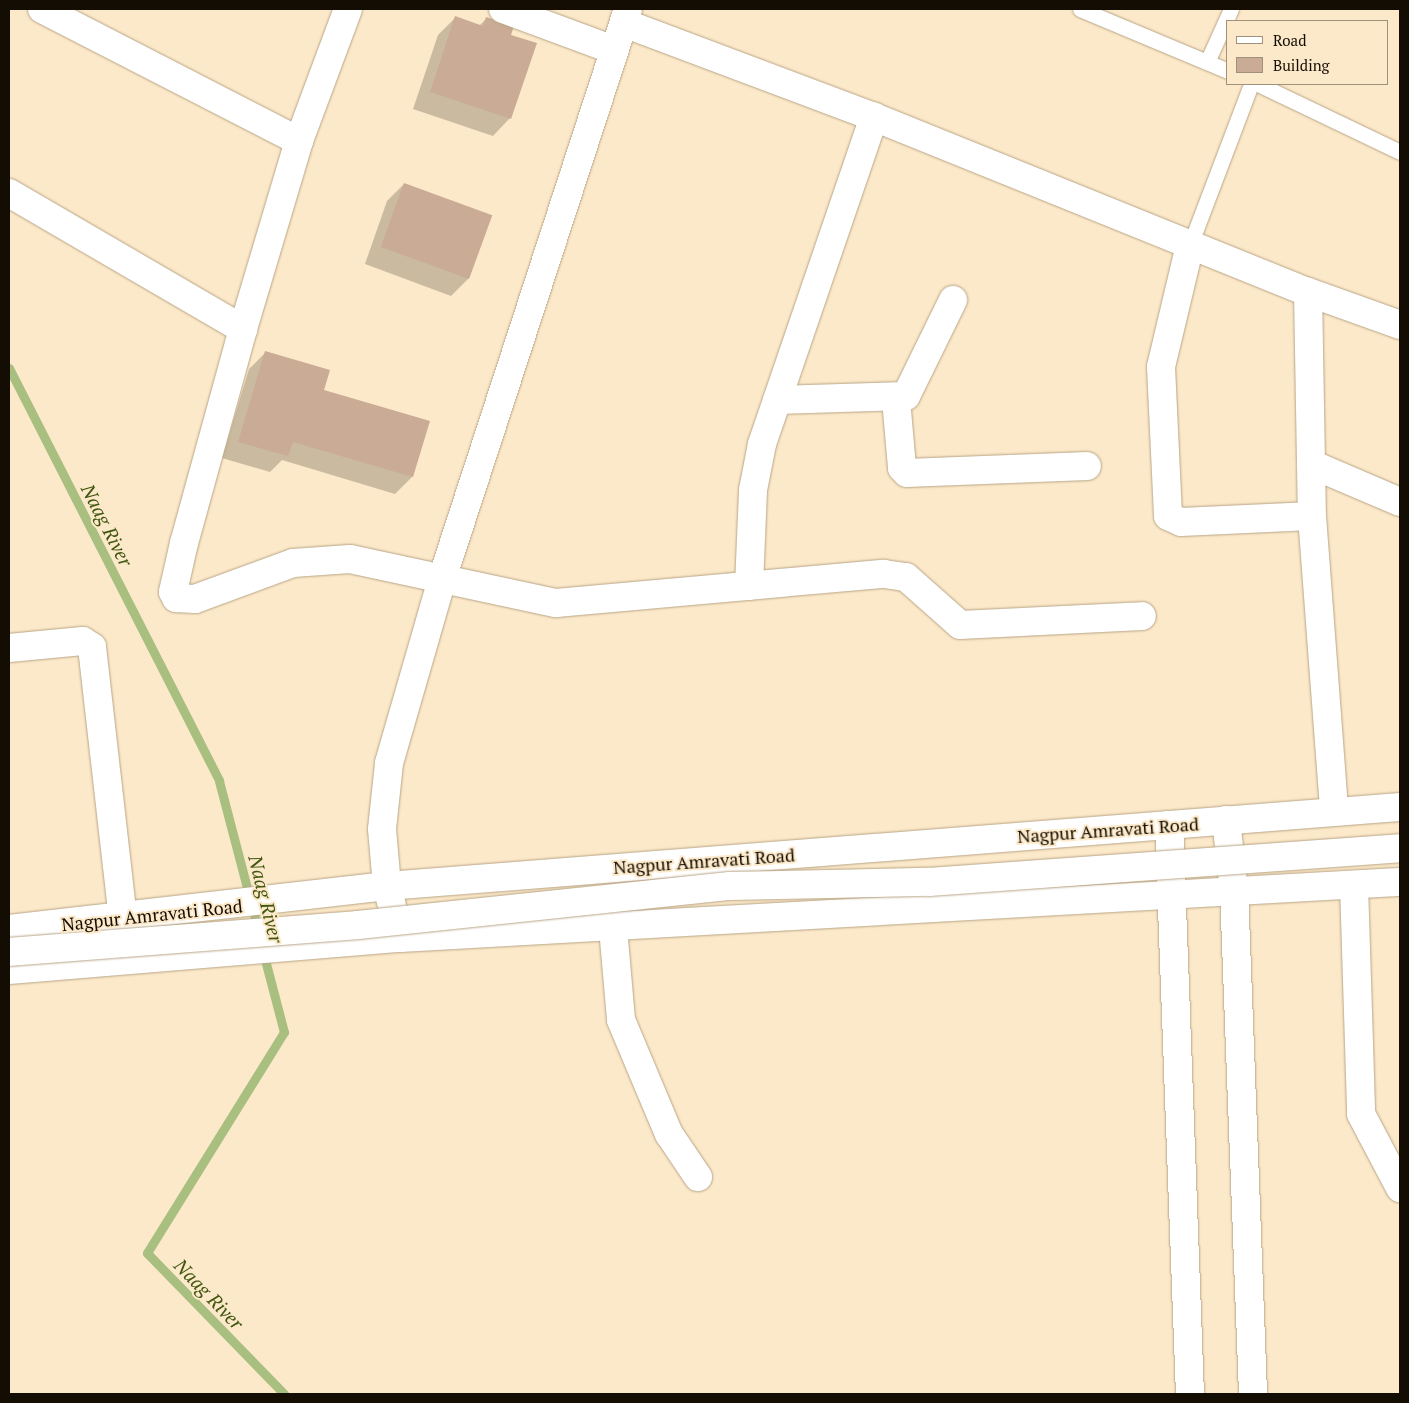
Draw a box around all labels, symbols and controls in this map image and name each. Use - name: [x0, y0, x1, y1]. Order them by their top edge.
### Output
- legend: [1226, 20, 1389, 85]
- text: Road: [1273, 30, 1306, 50]
- text: Building: [1273, 55, 1330, 75]
- water label: Naag River: [77, 480, 137, 570]
- street label: Nagpur Amravati Road: [1016, 813, 1200, 847]
- street label: Nagpur Amravati Road: [612, 844, 796, 878]
- water label: Naag River: [244, 853, 288, 945]
- street label: Nagpur Amravati Road: [60, 895, 244, 935]
- water label: Naag River: [170, 1254, 248, 1334]

